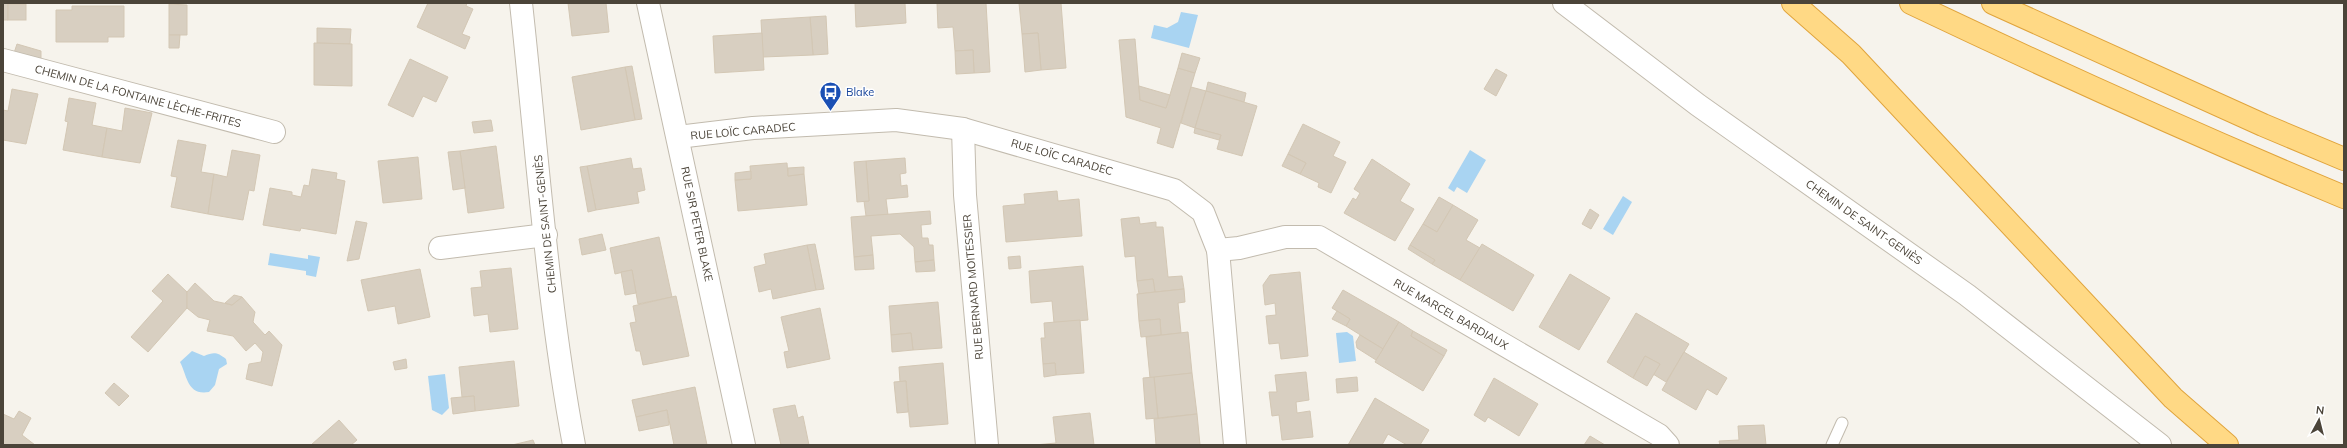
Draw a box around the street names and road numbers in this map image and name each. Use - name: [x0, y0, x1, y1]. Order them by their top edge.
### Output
- street label: CHEMIN DE LA FONTAINE LÈCHE-FRITES: [33, 62, 243, 130]
- street label: RUE LOÏC CARADEC: [690, 119, 796, 143]
- street label: RUE LOÏC CARADEC: [1009, 136, 1115, 178]
- street label: CHEMIN DE SAINT-GENIÈS: [531, 154, 559, 294]
- street label: RUE SIR PETER BLAKE: [678, 165, 716, 283]
- street label: CHEMIN DE SAINT-GENIÈS: [1803, 176, 1925, 268]
- street label: RUE BERNARD MOITESSIER: [960, 213, 986, 360]
- street label: RUE MARCEL BARDIAUX: [1391, 275, 1512, 353]

